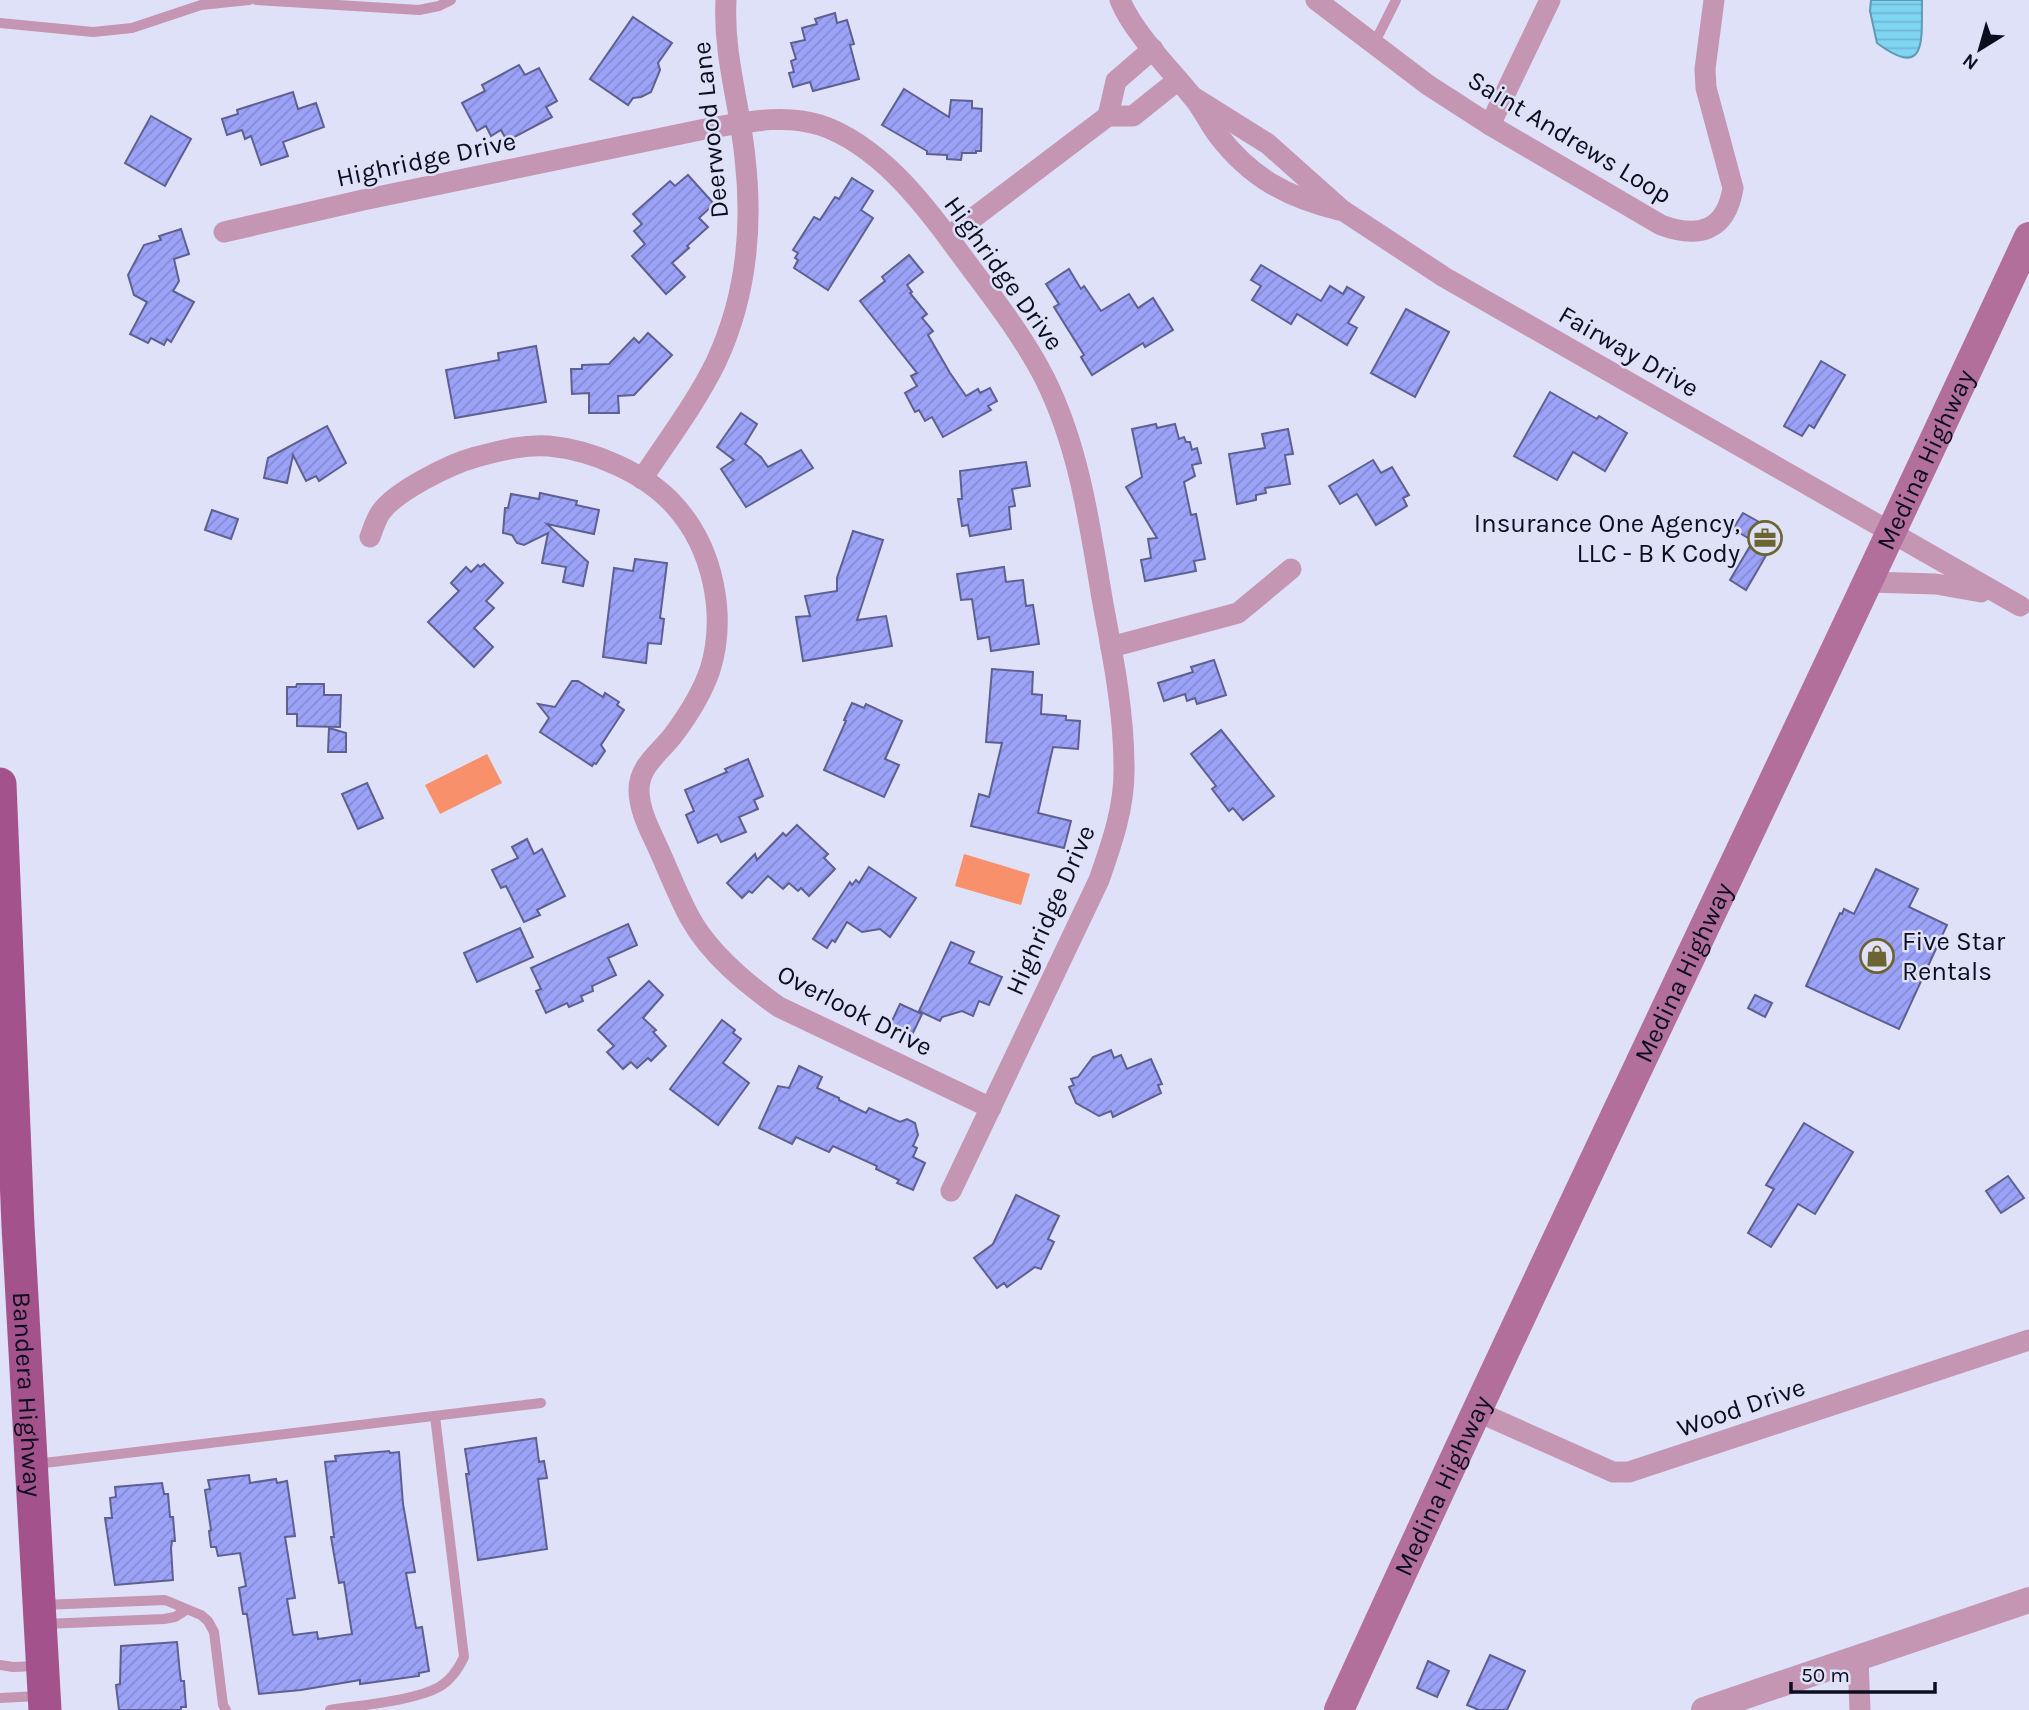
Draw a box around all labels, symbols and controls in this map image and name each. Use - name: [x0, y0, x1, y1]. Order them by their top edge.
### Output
- north arrow: [1945, 14, 2015, 84]
- street label: Deerwood Lane: [686, 40, 735, 220]
- text: N: [1958, 49, 1982, 75]
- street label: Saint Andrews Loop: [1462, 64, 1677, 211]
- street label: Highridge Drive: [333, 125, 519, 194]
- street label: Highridge Drive: [937, 190, 1070, 356]
- street label: Fairway Drive: [1553, 299, 1704, 404]
- street label: Medina Highway: [1870, 365, 1981, 555]
- place label: Insurance One Agency, LLC - B K Cody: [1474, 508, 1740, 569]
- office icon: Insurance One Agency, LLC - B K Cody: [1746, 519, 1784, 557]
- street label: Highridge Drive: [999, 820, 1102, 1000]
- street label: Medina Highway: [1628, 877, 1739, 1068]
- place label: Five Star Rentals: [1902, 926, 2006, 987]
- shop icon: Five Star Rentals: [1858, 937, 1896, 975]
- street label: Overlook Drive: [772, 958, 937, 1063]
- street label: Bandera Highway: [6, 1291, 48, 1498]
- street label: Wood Drive: [1673, 1371, 1809, 1444]
- street label: Medina Highway: [1388, 1391, 1498, 1581]
- scale bar: [1791, 1650, 1934, 1694]
- text: 50 m: [1801, 1663, 1850, 1687]

